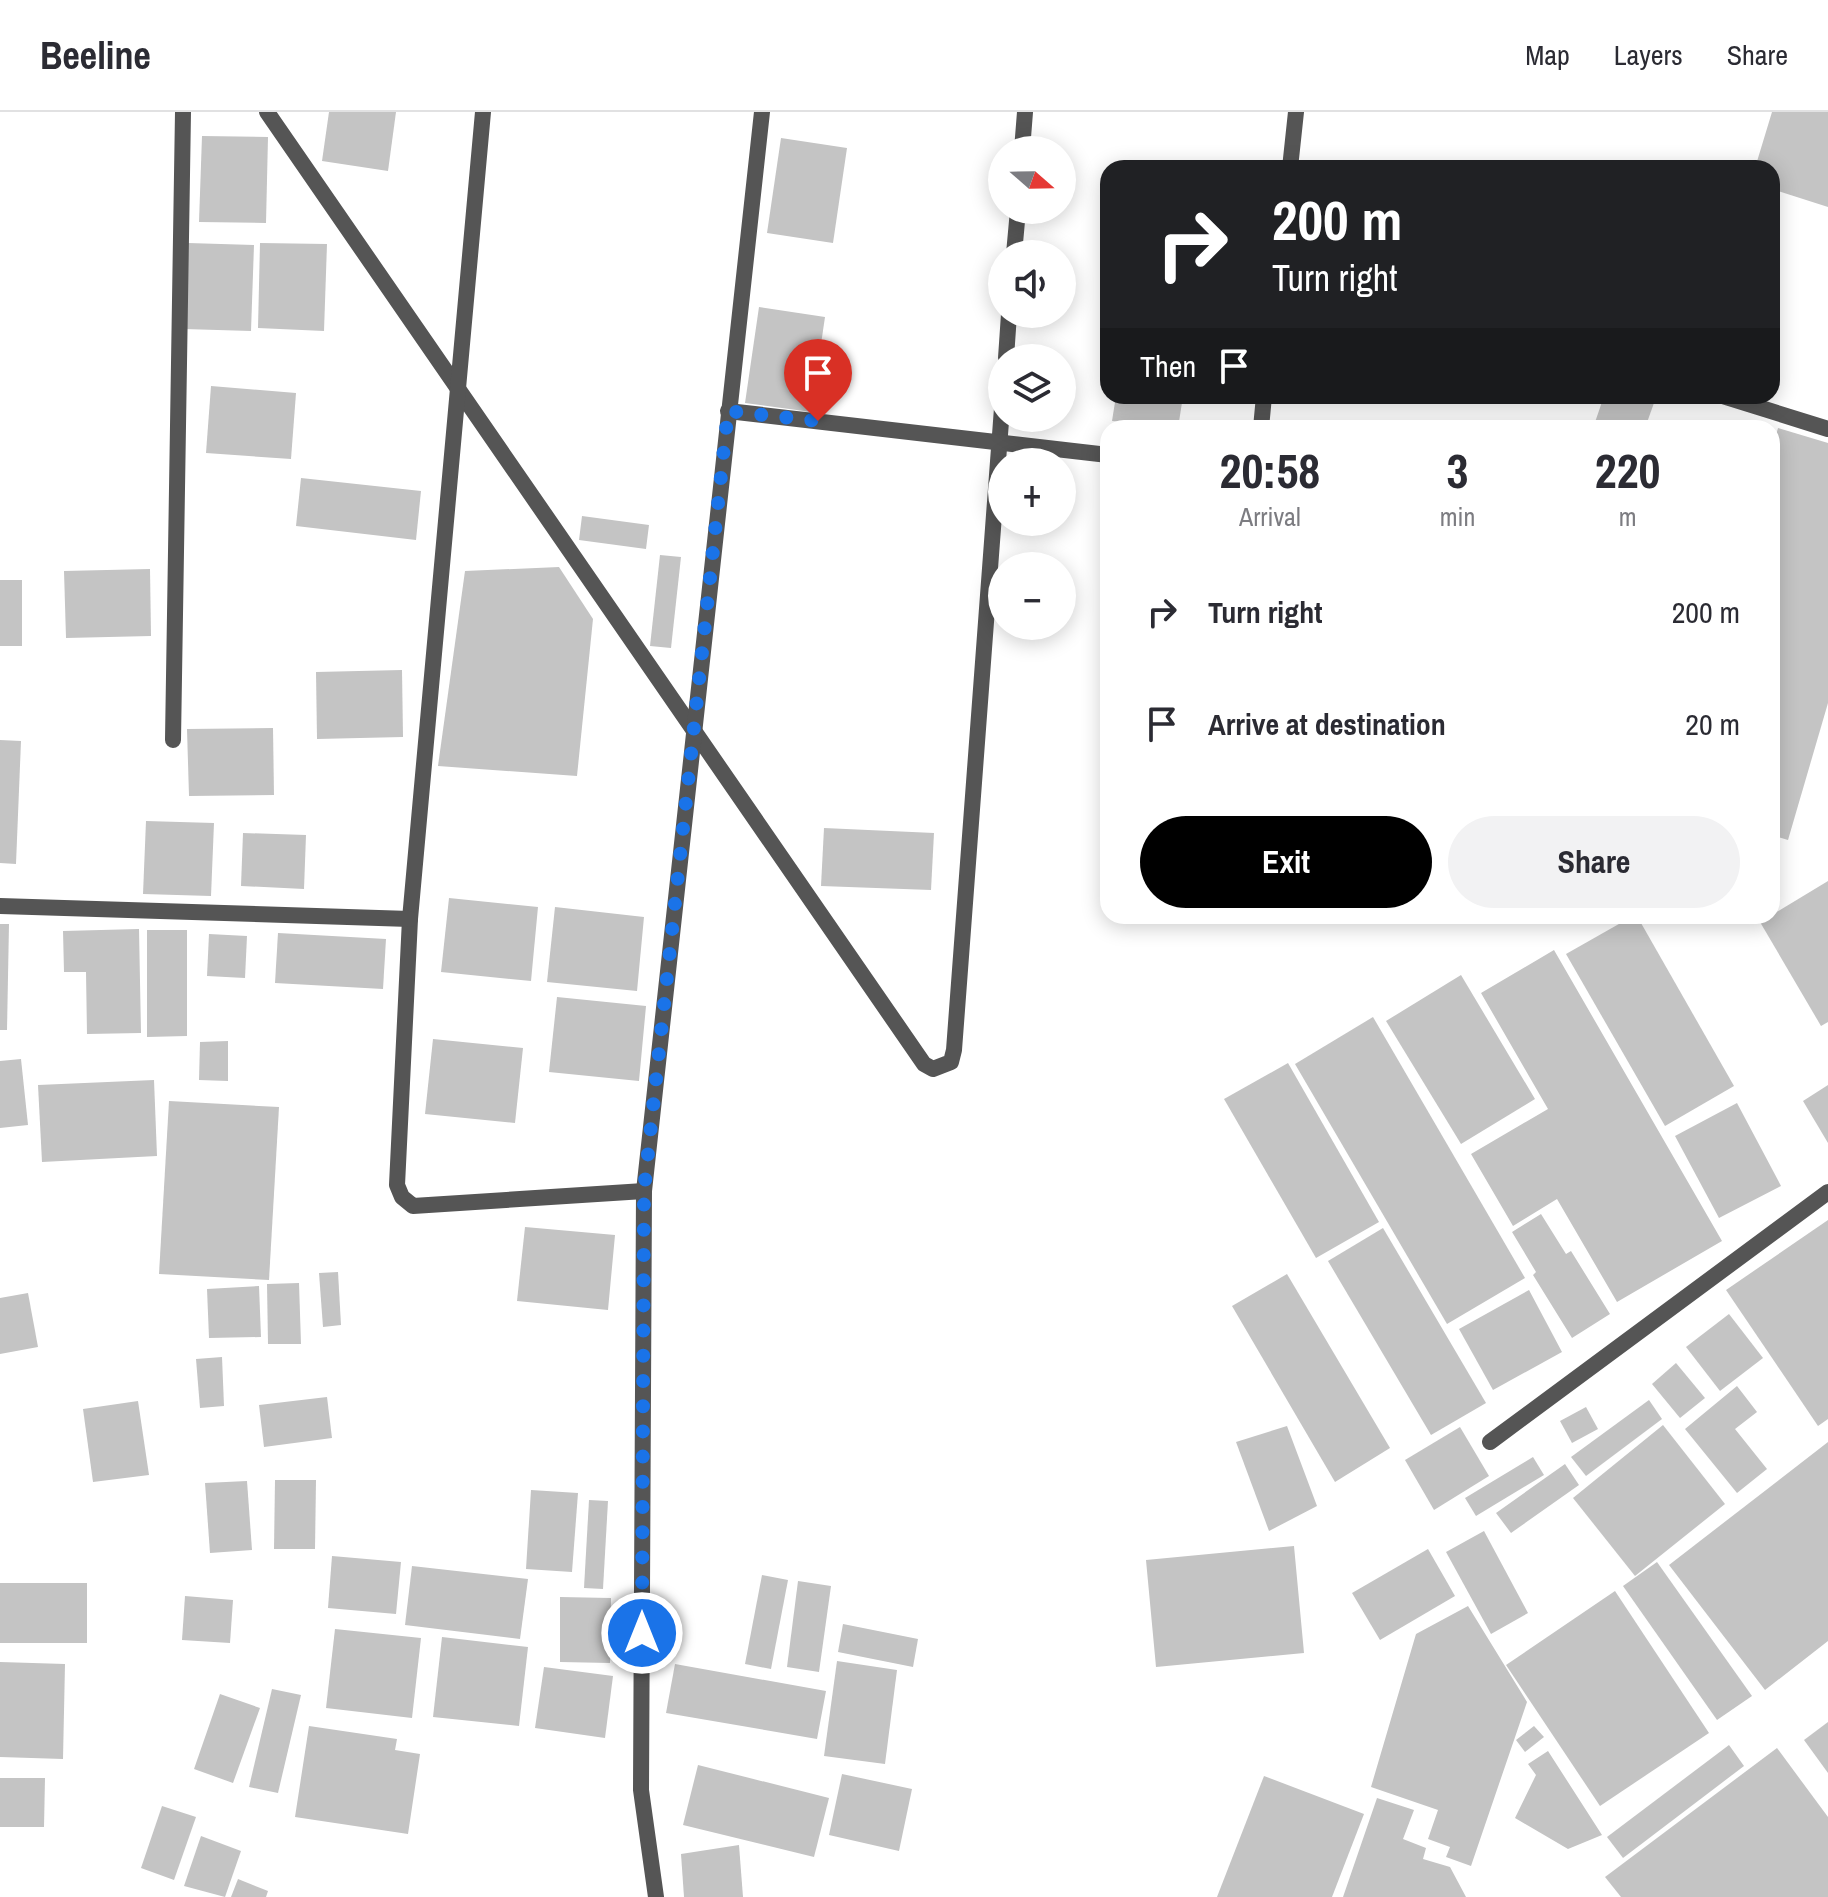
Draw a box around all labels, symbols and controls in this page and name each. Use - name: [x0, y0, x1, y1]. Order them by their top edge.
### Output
- text: Beeline: [40, 30, 151, 81]
- text: Map: [1525, 36, 1570, 74]
- text: Layers: [1614, 36, 1683, 74]
- text: Share: [1727, 36, 1788, 74]
- north arrow: [988, 136, 1076, 224]
- map controls: [988, 136, 1076, 640]
- text: 200 m: [1272, 182, 1402, 257]
- icon: right: [1140, 192, 1244, 296]
- button: sound: [988, 240, 1076, 328]
- text: Turn right: [1272, 254, 1397, 302]
- pin: [784, 339, 852, 421]
- button: layers: [988, 344, 1076, 432]
- icon: arrive: [1212, 344, 1256, 388]
- text: Then: [1140, 346, 1196, 386]
- icon: arrive: [796, 351, 840, 395]
- text: 20:58: [1220, 438, 1320, 503]
- text: 3: [1447, 438, 1468, 503]
- text: 220: [1595, 438, 1660, 503]
- button: +: [988, 448, 1076, 536]
- text: Arrival: [1239, 499, 1301, 534]
- text: min: [1440, 499, 1475, 534]
- text: m: [1619, 499, 1637, 534]
- button: −: [988, 552, 1076, 640]
- icon: right: [1140, 590, 1184, 634]
- text: Turn right: [1208, 592, 1322, 632]
- text: 200 m: [1672, 592, 1740, 632]
- icon: arrive: [1140, 702, 1184, 746]
- text: Arrive at destination: [1208, 704, 1446, 744]
- text: 20 m: [1685, 704, 1740, 744]
- button: Exit: [1140, 816, 1432, 908]
- button: Share: [1448, 816, 1740, 908]
- position arrow: [600, 1591, 684, 1675]

